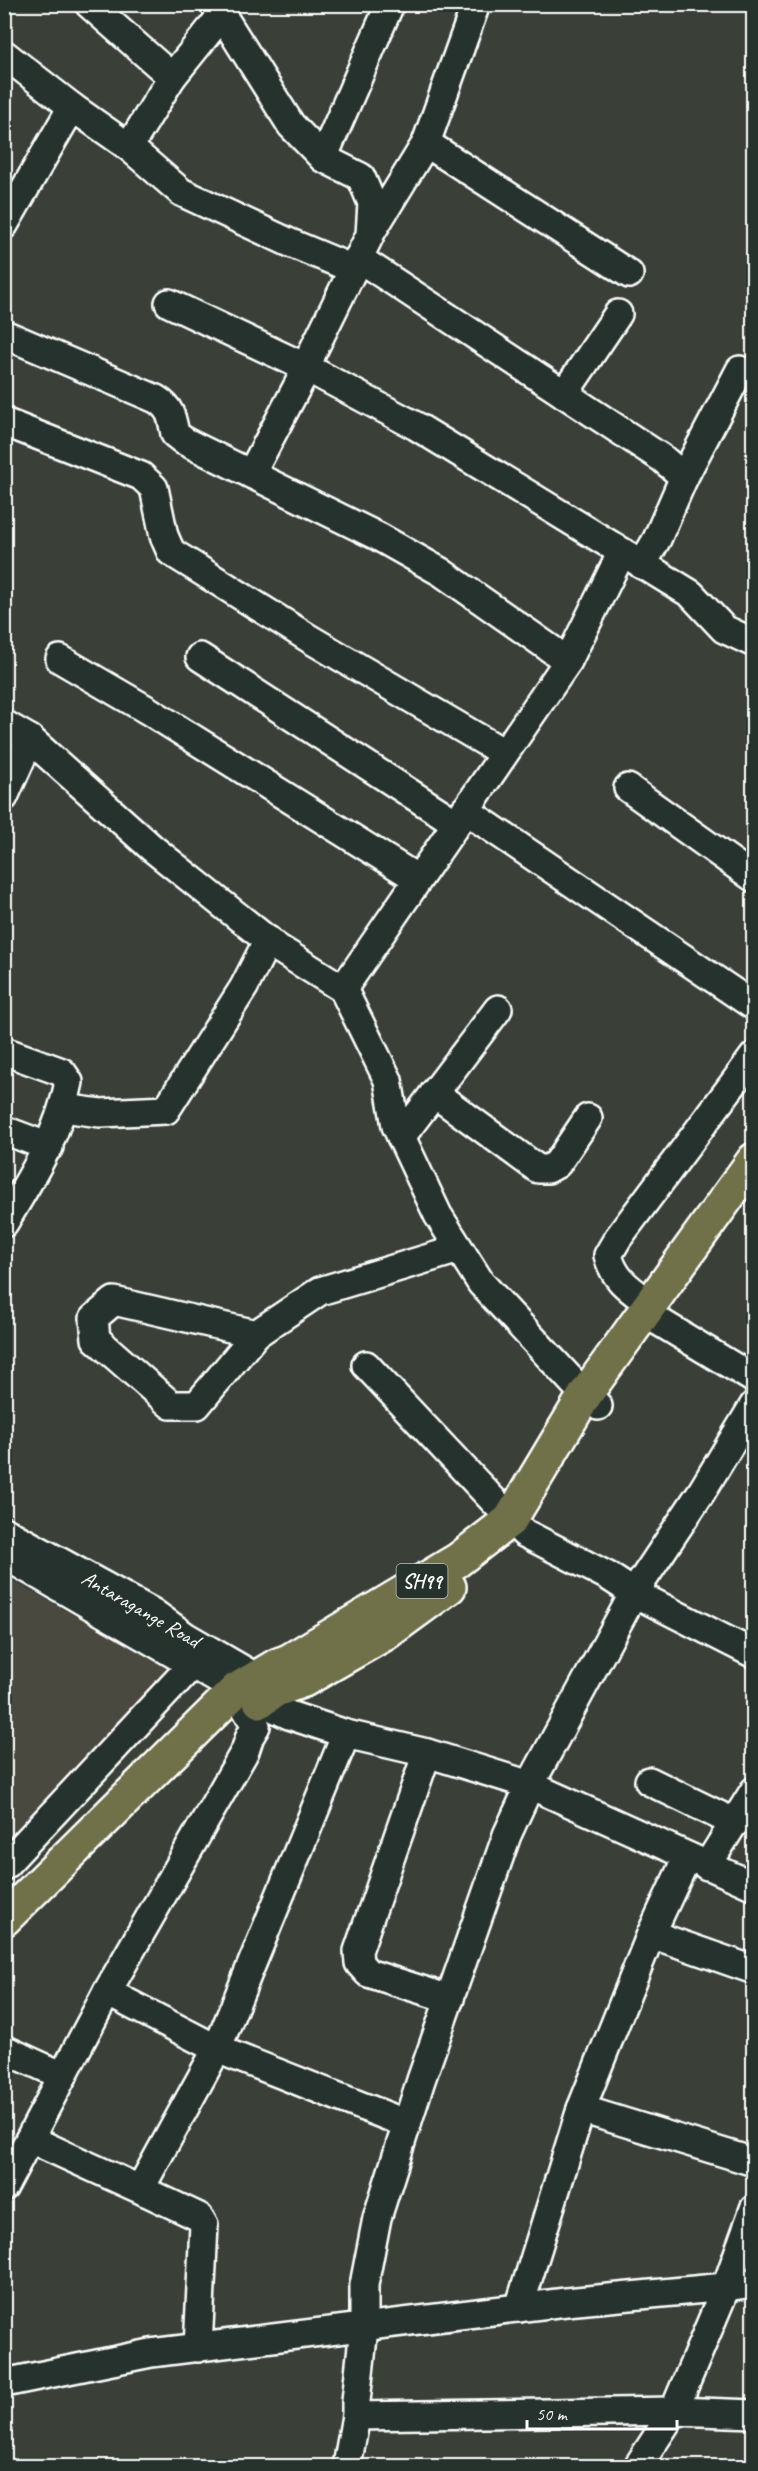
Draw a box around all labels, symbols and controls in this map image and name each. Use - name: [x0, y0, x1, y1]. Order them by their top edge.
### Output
- road number: SH99: [396, 1564, 448, 1598]
- street label: Antaragange Road: [77, 1565, 208, 1655]
- scale bar: [527, 2393, 677, 2431]
- text: 50 m: [536, 2403, 569, 2425]

